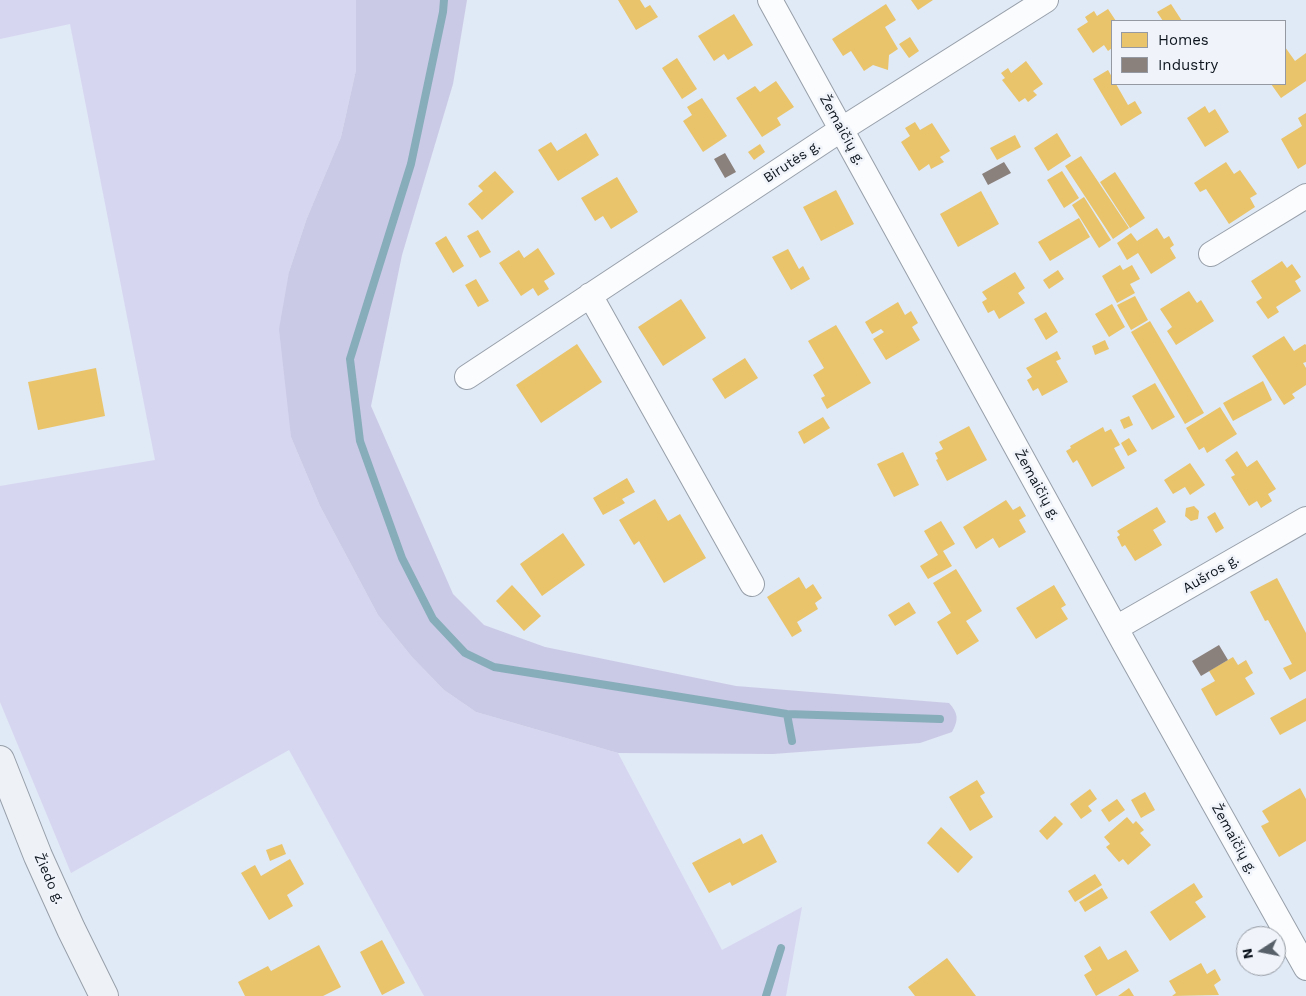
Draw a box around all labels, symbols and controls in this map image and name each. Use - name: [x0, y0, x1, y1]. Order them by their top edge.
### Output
- legend: [1111, 20, 1286, 85]
- text: Homes: [1158, 31, 1209, 49]
- text: Industry: [1158, 56, 1218, 74]
- street label: Žemaičių g.: [816, 92, 868, 168]
- street label: Birutės g.: [760, 137, 824, 187]
- street label: Žemaičių g.: [1011, 447, 1063, 523]
- street label: Aušros g.: [1180, 551, 1242, 597]
- street label: Žemaičių g.: [1208, 801, 1260, 877]
- street label: Žiedo g.: [30, 851, 68, 907]
- north arrow: [1236, 926, 1286, 976]
- text: N: [1238, 947, 1256, 960]

